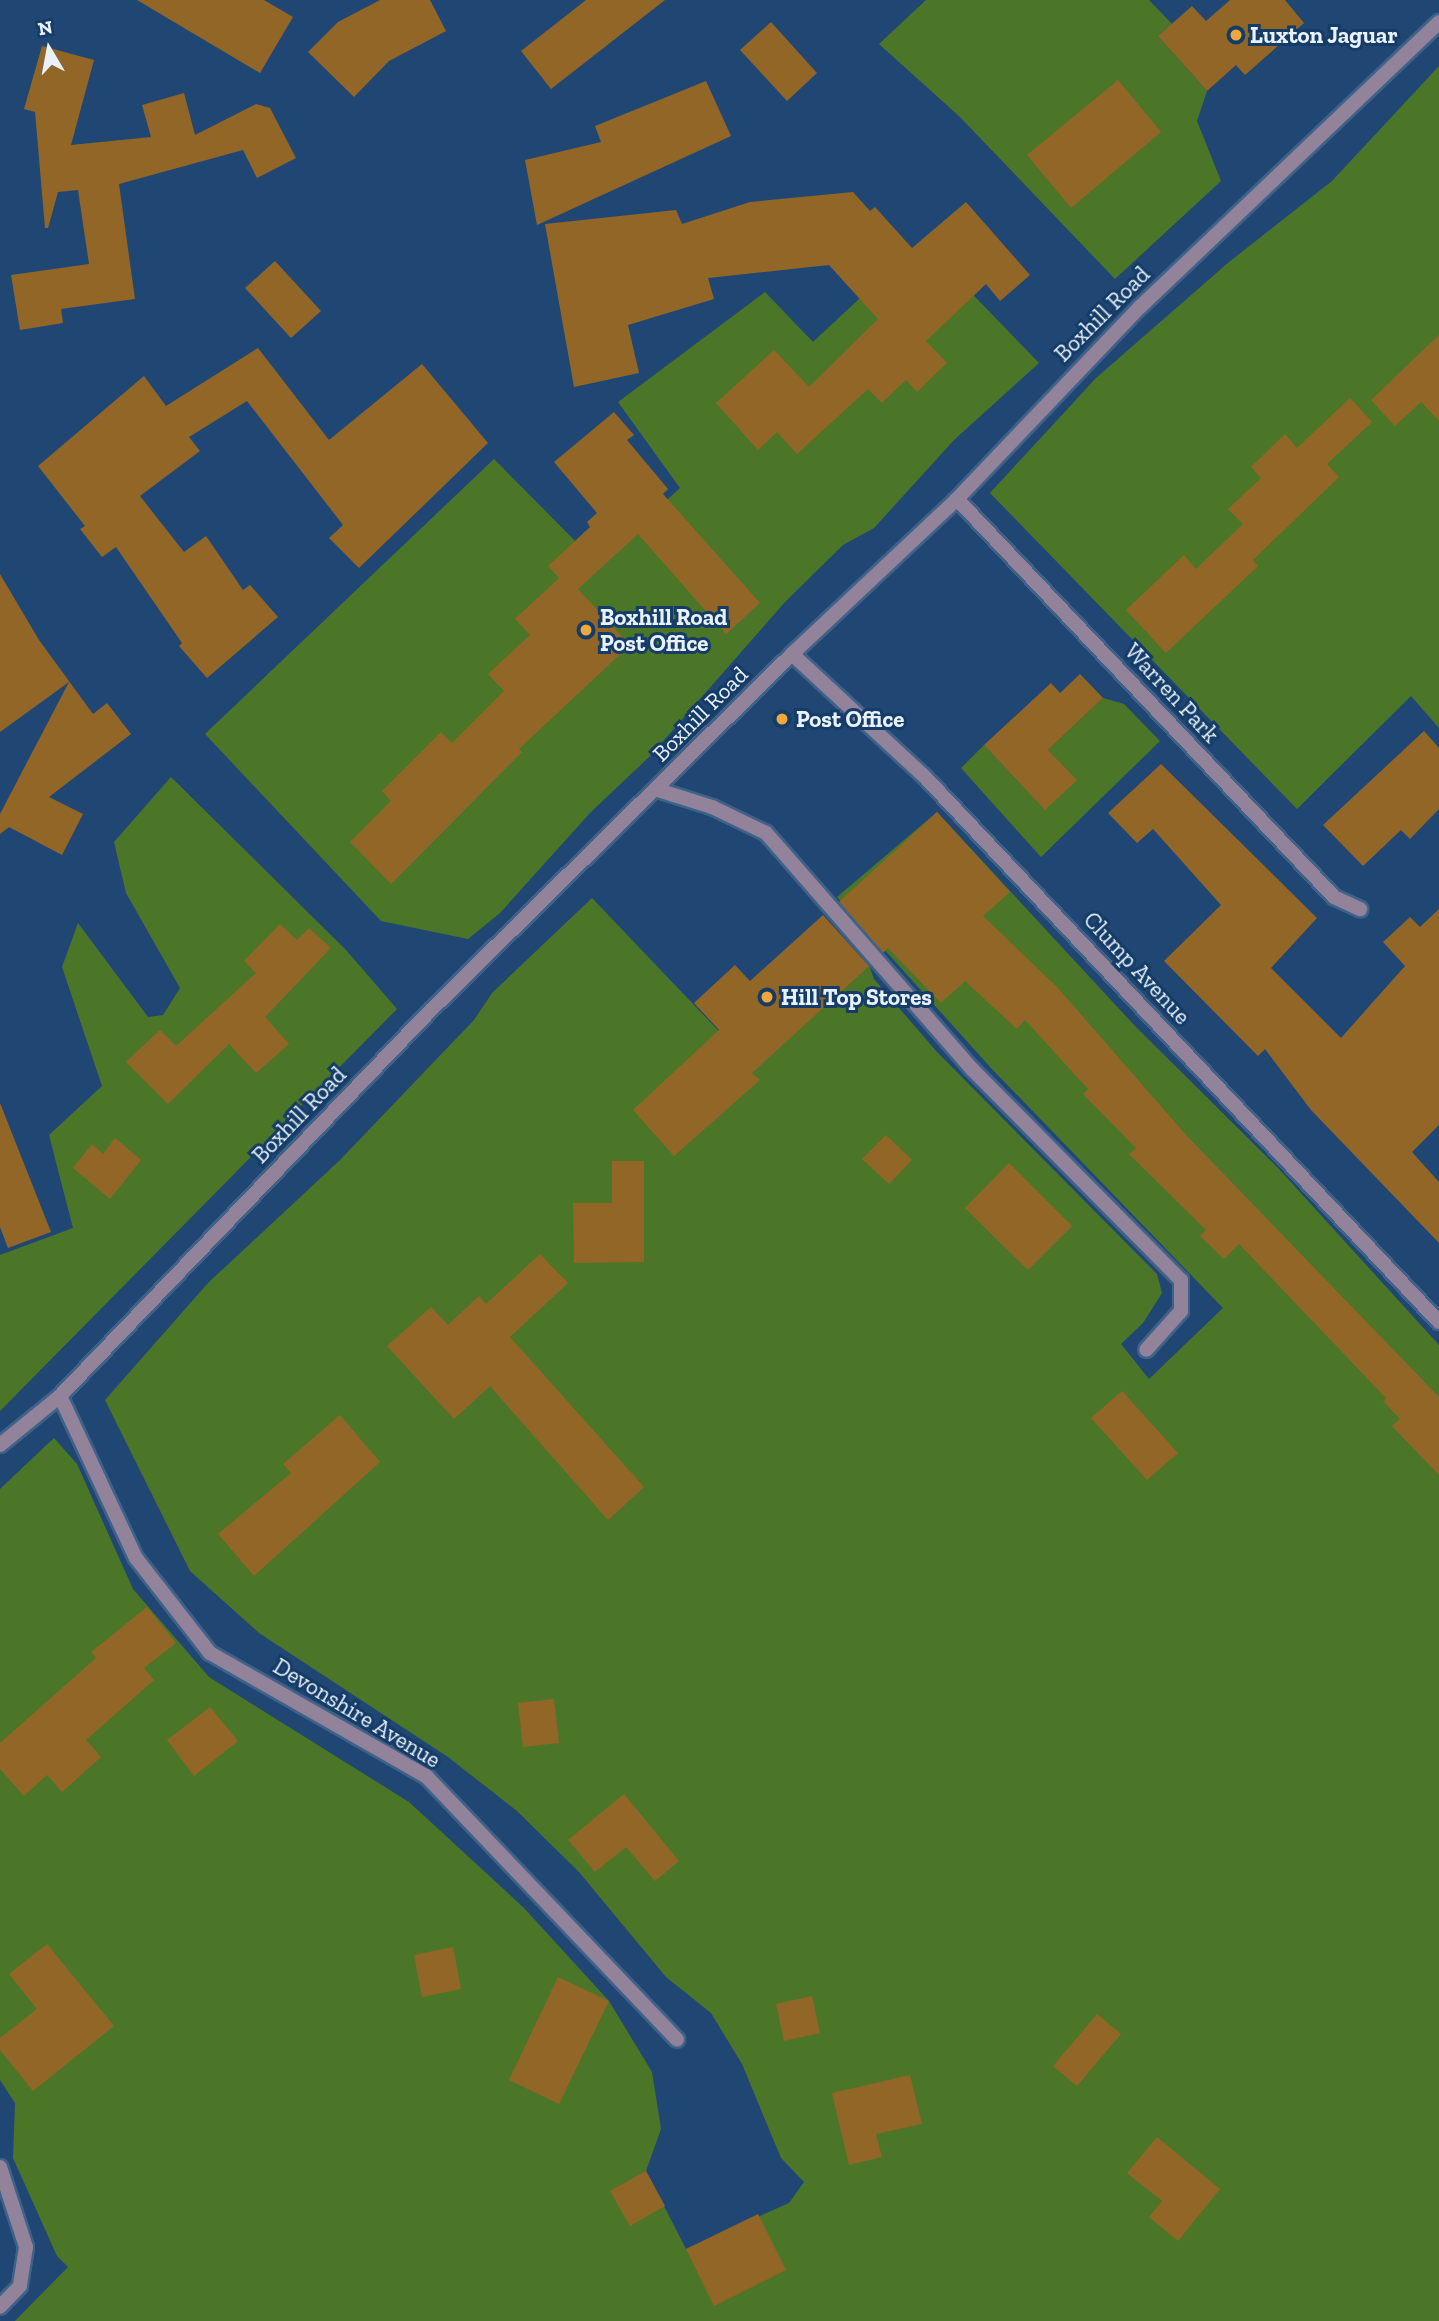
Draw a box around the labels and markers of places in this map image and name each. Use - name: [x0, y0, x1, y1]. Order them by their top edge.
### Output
- place label: Luxton Jaguar: [1250, 21, 1398, 49]
- marker: Luxton Jaguar: [1228, 27, 1244, 43]
- place label: Boxhill Road Post Office: [600, 603, 727, 657]
- marker: Boxhill Road Post Office: [578, 622, 594, 638]
- place label: Post Office: [796, 705, 904, 733]
- marker: Post Office: [774, 711, 790, 727]
- place label: Hill Top Stores: [781, 983, 932, 1011]
- marker: Hill Top Stores: [759, 989, 775, 1005]

